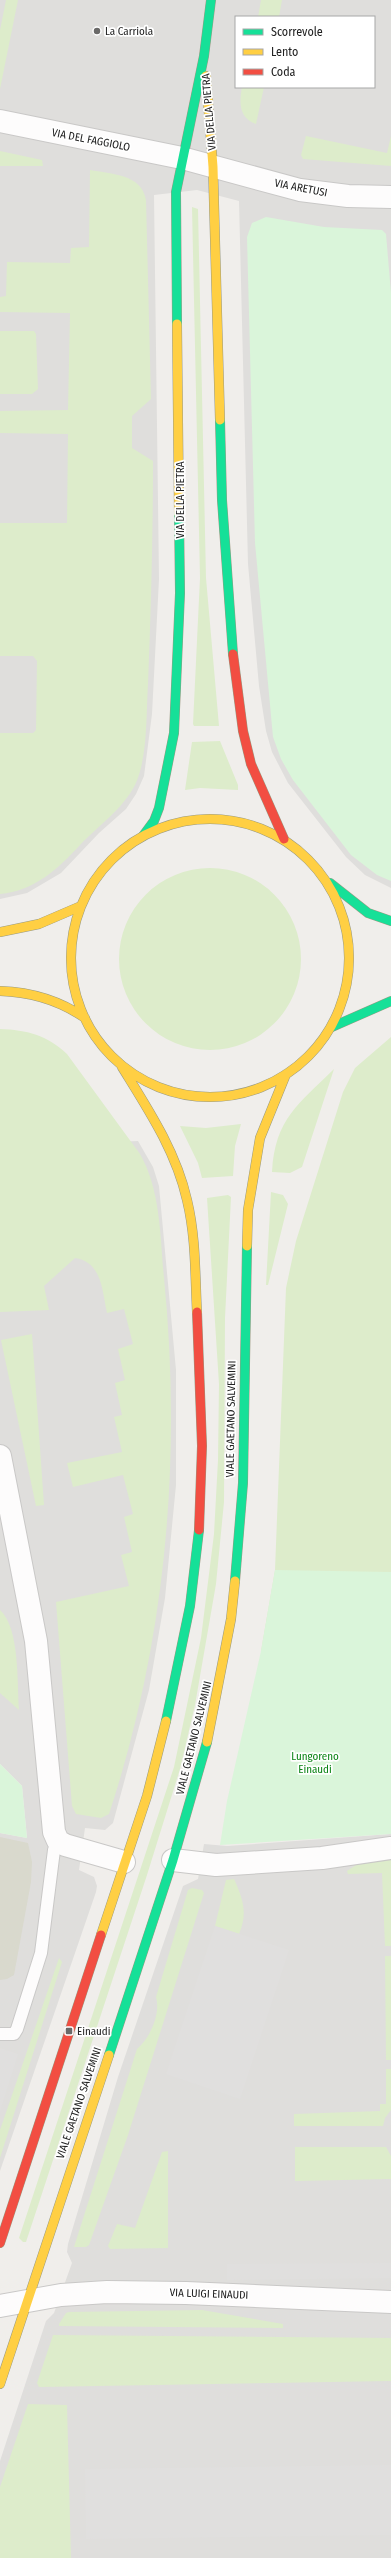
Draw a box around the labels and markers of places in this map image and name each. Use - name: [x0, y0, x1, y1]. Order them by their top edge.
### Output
- place label: La Carriola: [105, 25, 153, 38]
- marker: La Carriola: [92, 26, 102, 36]
- place label: Einaudi: [77, 2025, 111, 2038]
- marker: Einaudi: [64, 2026, 74, 2036]

